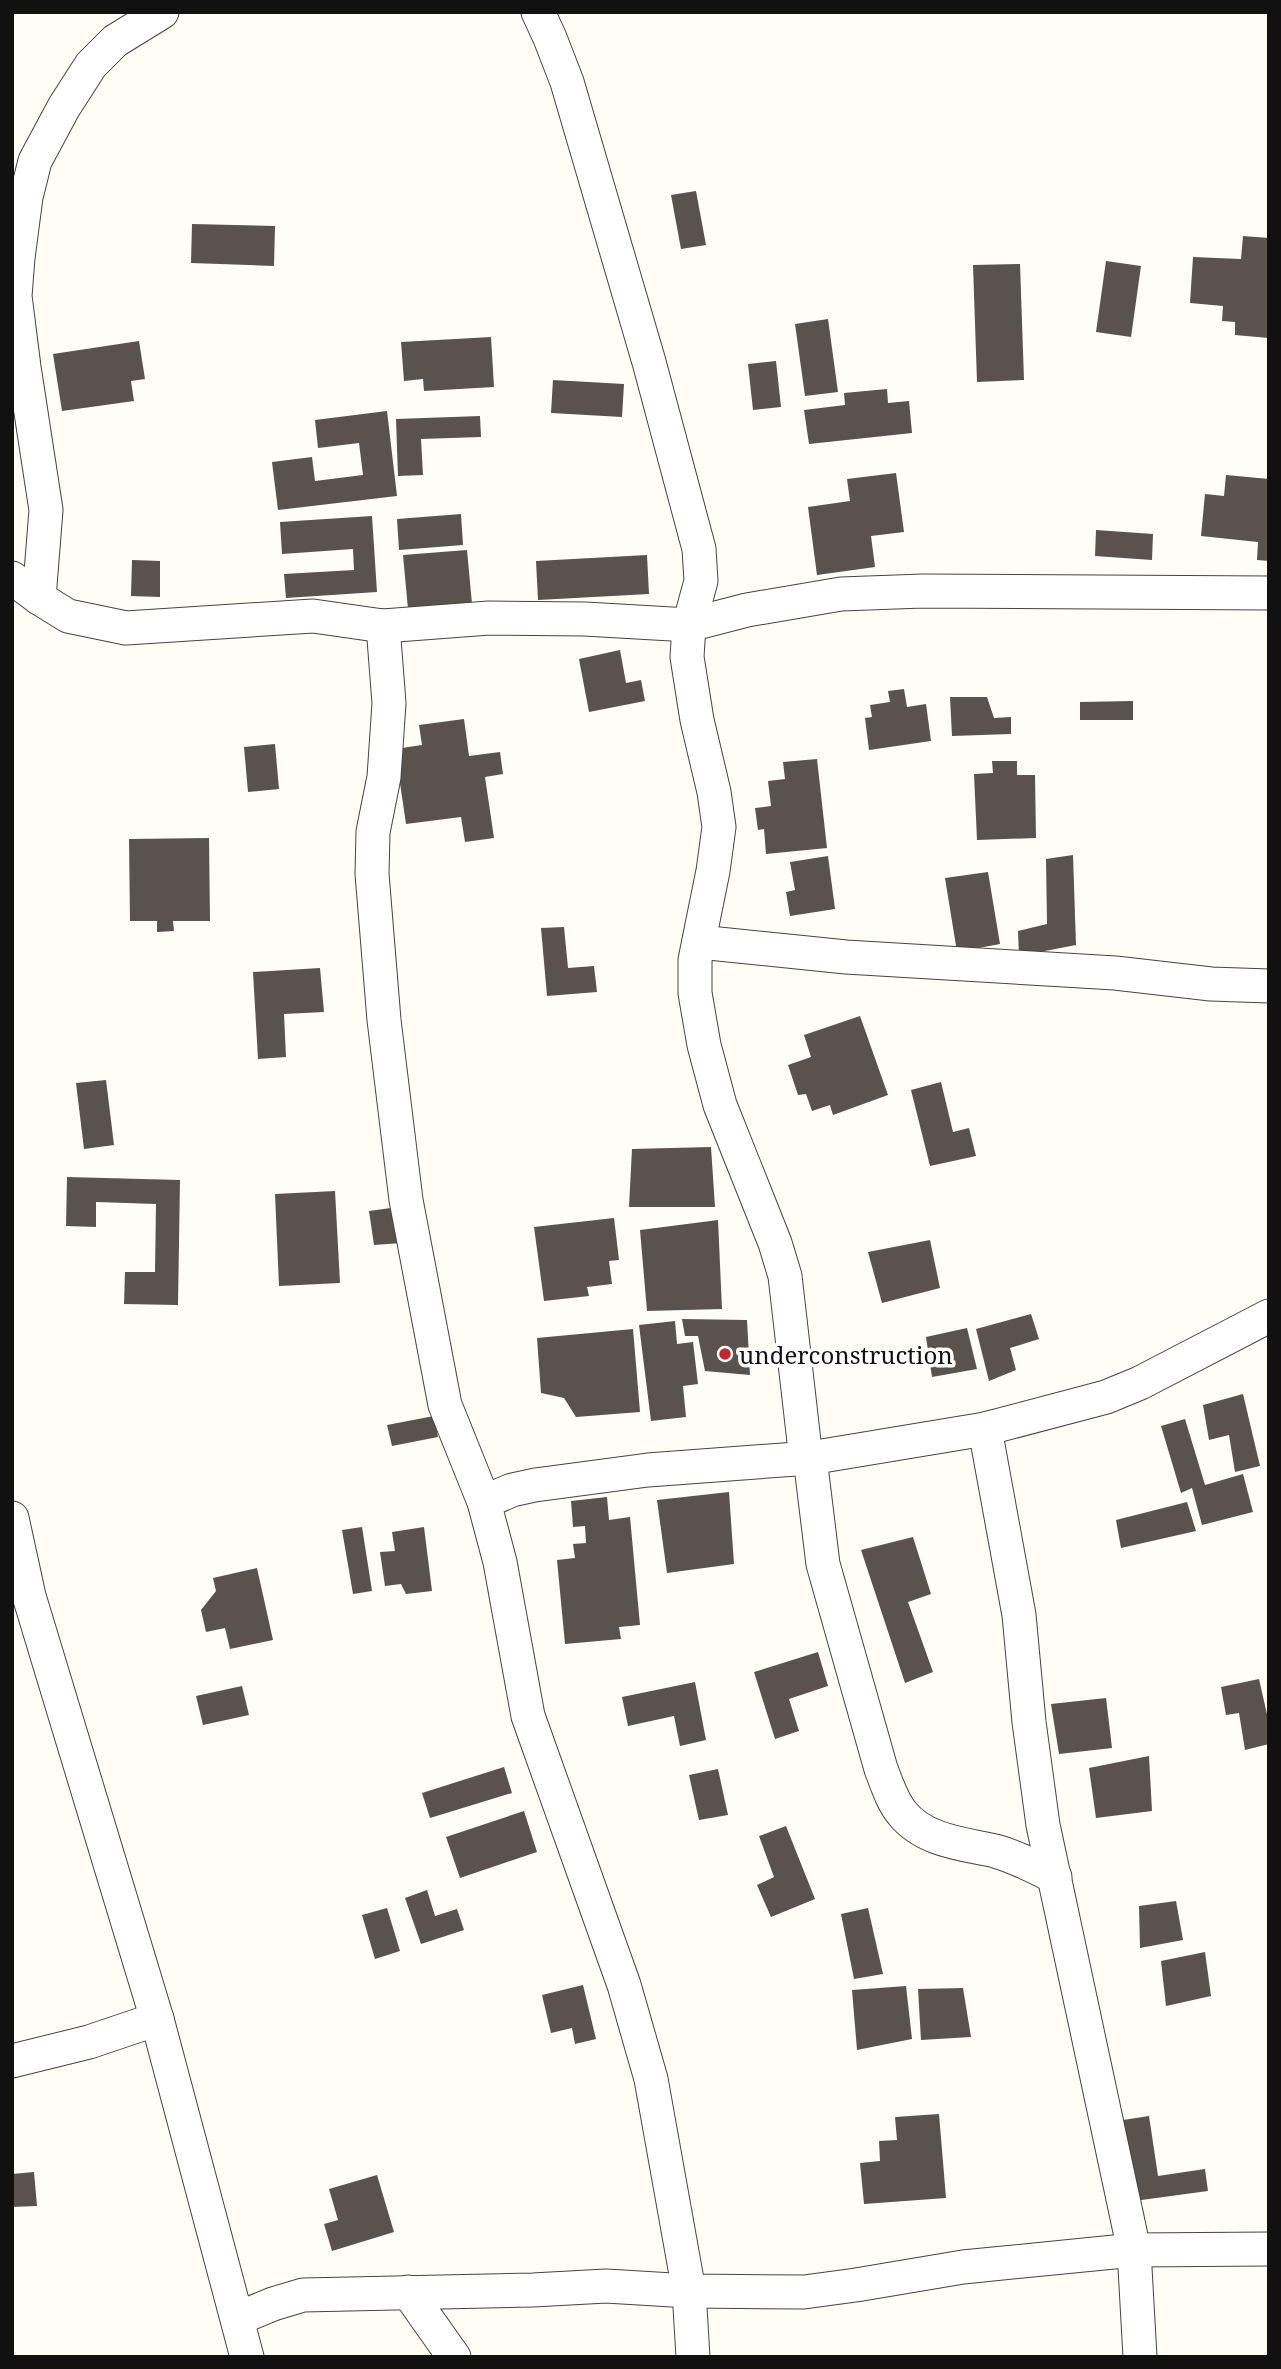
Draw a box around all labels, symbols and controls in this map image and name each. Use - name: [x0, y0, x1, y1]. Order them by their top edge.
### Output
- place label: underconstruction: [739, 1338, 953, 1371]
- marker: underconstruction: [717, 1346, 733, 1362]

